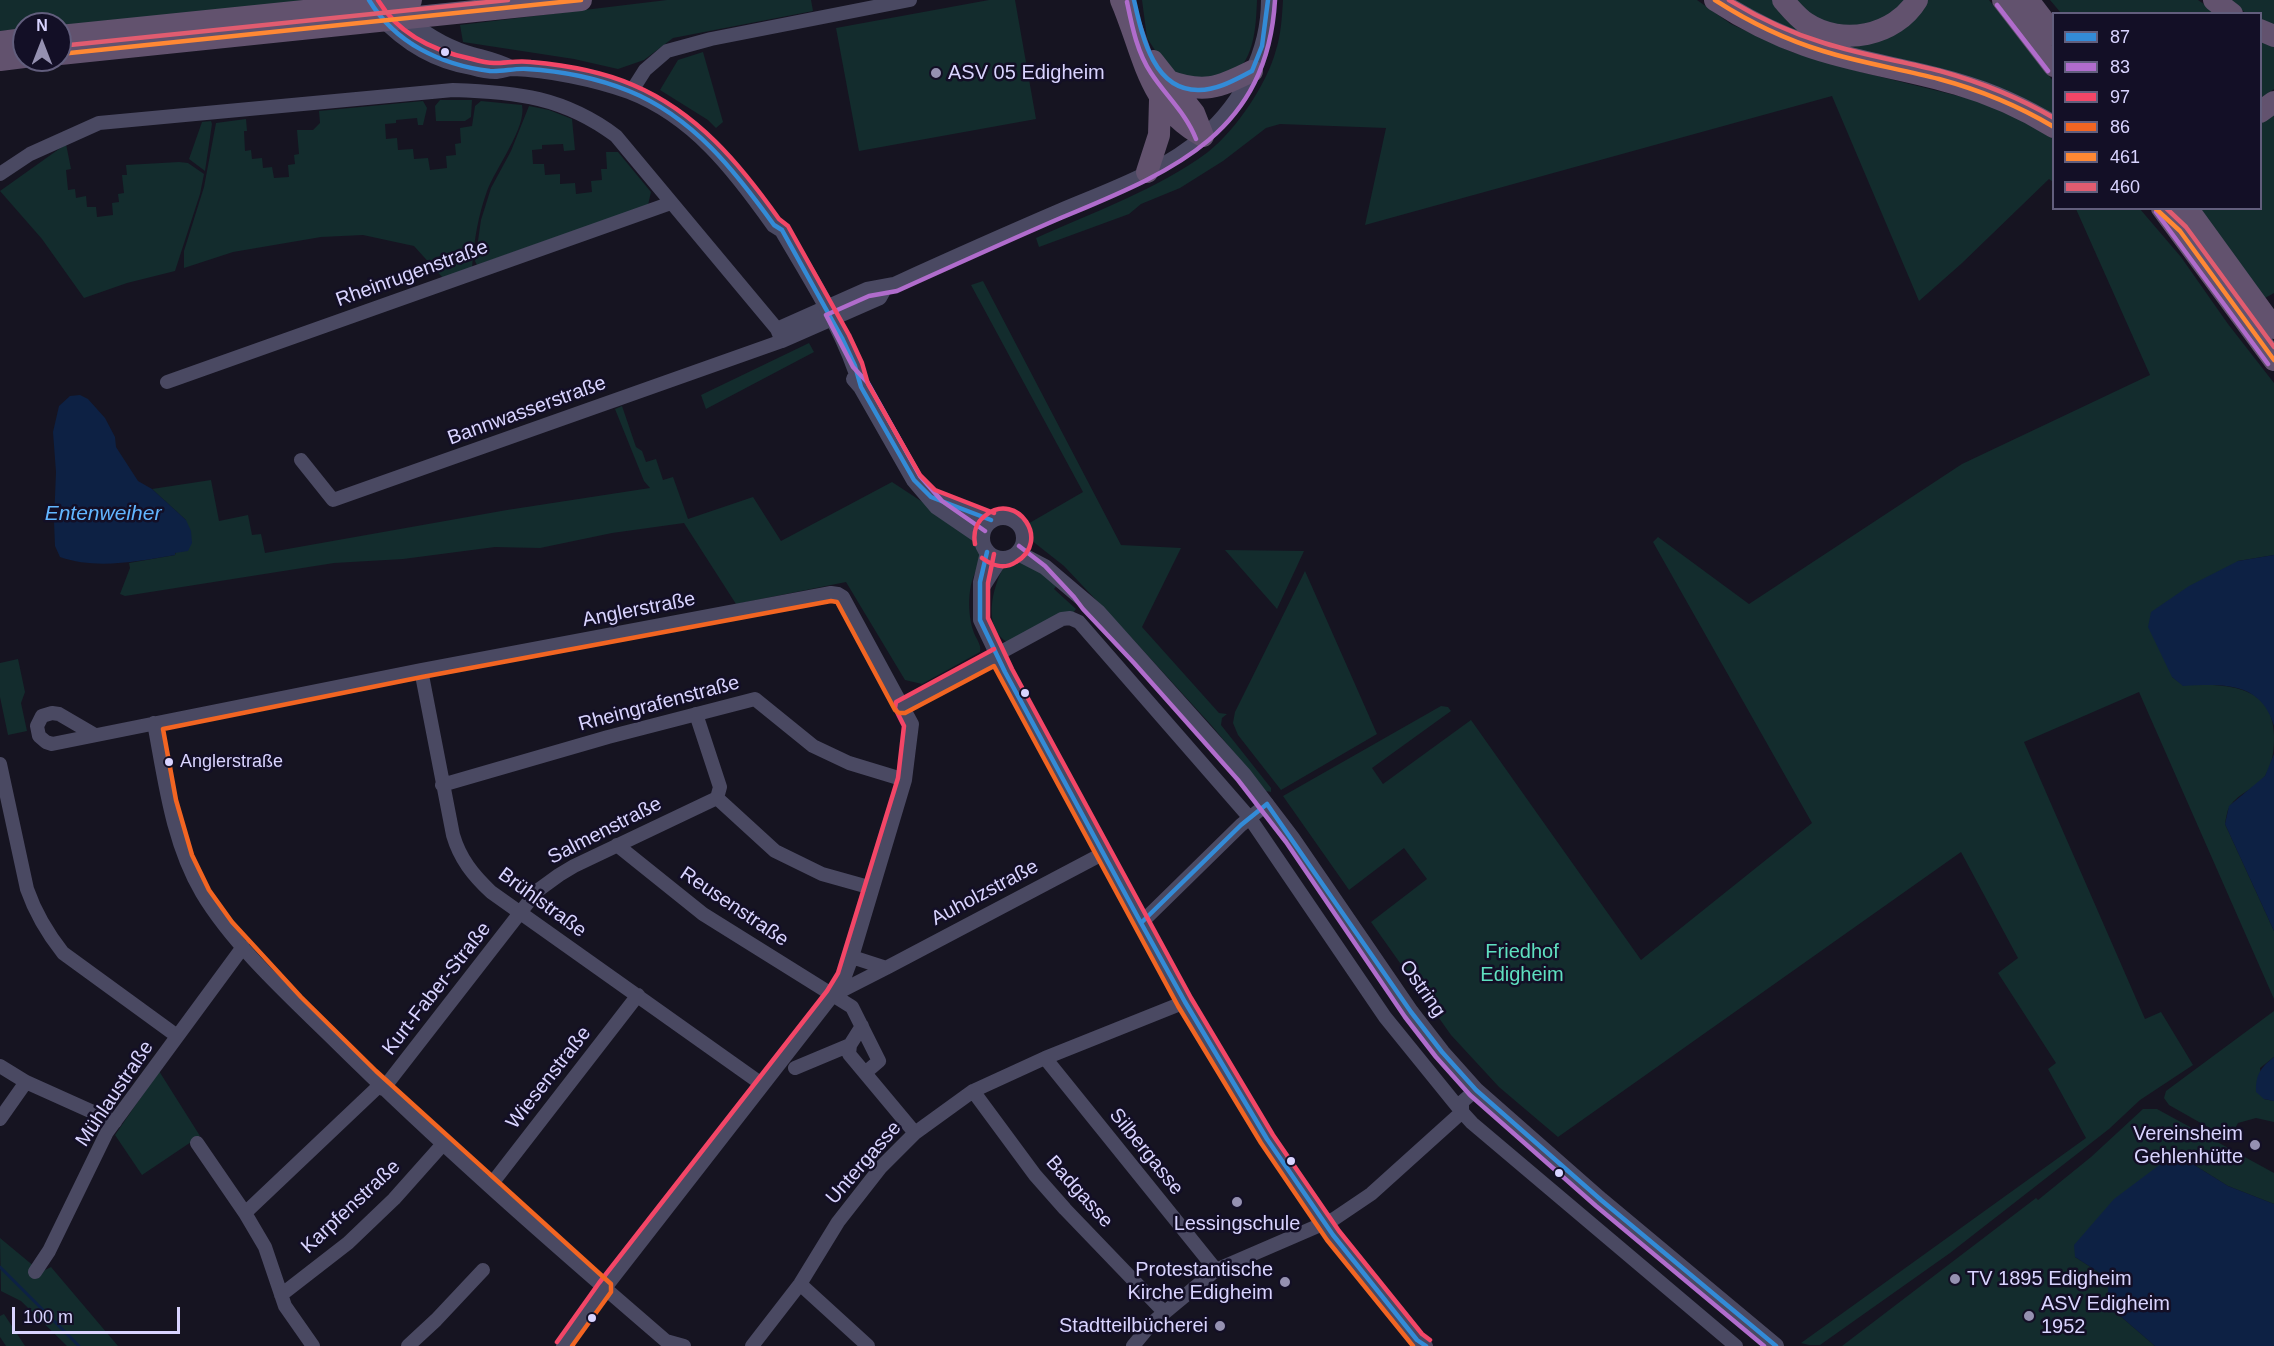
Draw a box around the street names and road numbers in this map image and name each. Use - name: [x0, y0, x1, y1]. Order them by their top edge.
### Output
- street label: Rheinrugenstraße: [333, 235, 491, 313]
- street label: Bannwasserstraße: [445, 371, 609, 451]
- street label: Anglerstraße: [581, 587, 697, 633]
- street label: Rheingrafenstraße: [576, 671, 742, 737]
- street label: Salmenstraße: [544, 792, 666, 870]
- street label: Auholzstraße: [927, 855, 1043, 931]
- street label: Reusenstraße: [675, 862, 793, 952]
- street label: Brühlstraße: [493, 863, 591, 943]
- street label: Kurt-Faber-Straße: [378, 918, 496, 1060]
- street label: Ostring: [1394, 956, 1450, 1022]
- street label: Wiesenstraße: [502, 1022, 596, 1134]
- street label: Mühlaustraße: [71, 1037, 159, 1151]
- street label: Silbergasse: [1104, 1104, 1188, 1200]
- street label: Untergasse: [821, 1117, 907, 1209]
- street label: Badgasse: [1040, 1151, 1118, 1233]
- street label: Karpfenstraße: [296, 1155, 406, 1259]

